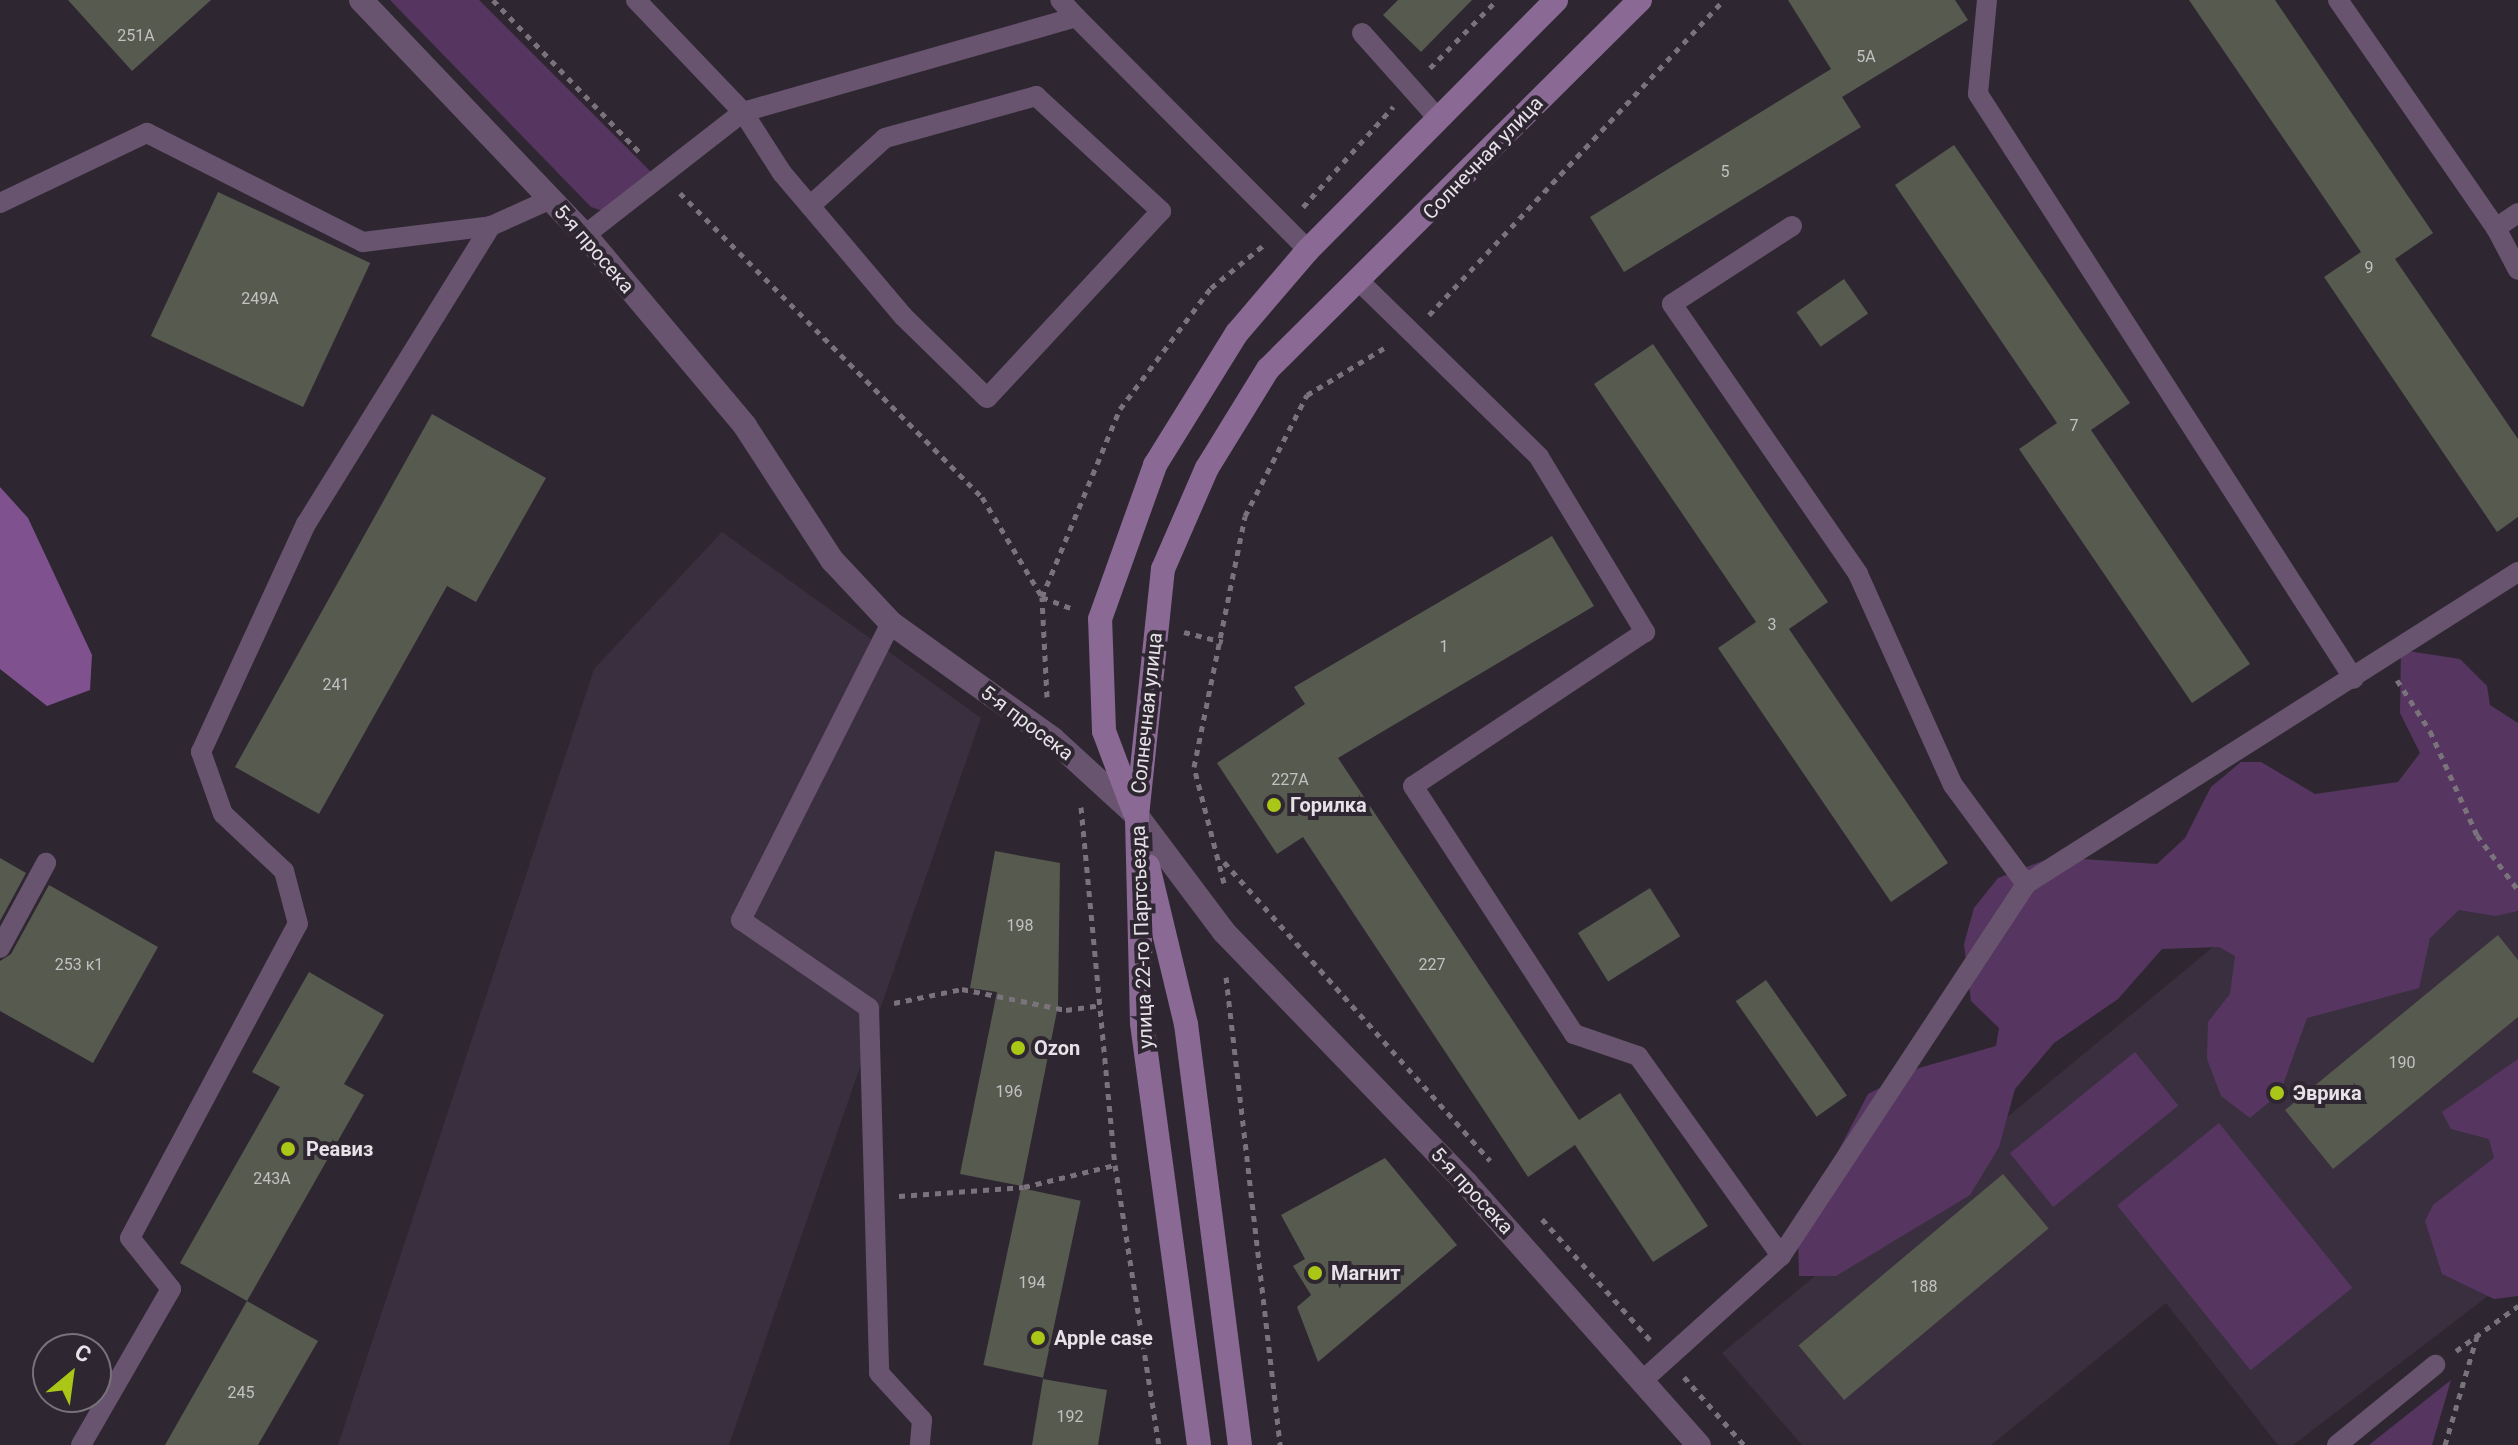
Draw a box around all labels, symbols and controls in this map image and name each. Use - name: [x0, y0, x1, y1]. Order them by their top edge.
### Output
- house number: 251А: [117, 26, 155, 46]
- house number: 5А: [1856, 47, 1876, 67]
- street label: Солнечная улица: [1418, 91, 1548, 225]
- house number: 5: [1721, 162, 1729, 182]
- street label: 5-я просека: [549, 200, 639, 298]
- house number: 9: [2365, 258, 2373, 278]
- house number: 249А: [241, 289, 279, 309]
- house number: 7: [2070, 416, 2078, 436]
- house number: 3: [1768, 615, 1776, 635]
- street label: Солнечная улица: [1127, 631, 1167, 795]
- house number: 1: [1440, 637, 1448, 657]
- house number: 241: [323, 675, 349, 695]
- street label: 5-я просека: [976, 680, 1078, 766]
- house number: 227А: [1271, 770, 1309, 790]
- place label: Горилка: [1290, 793, 1367, 817]
- marker: Горилка: [1265, 796, 1283, 814]
- street label: улица 22-го Партсъезда: [1126, 825, 1158, 1049]
- house number: 198: [1007, 916, 1033, 936]
- house number: 253 к1: [55, 955, 103, 975]
- house number: 227: [1419, 955, 1445, 975]
- place label: Ozon: [1034, 1036, 1080, 1060]
- marker: Ozon: [1009, 1039, 1027, 1057]
- house number: 190: [2389, 1053, 2415, 1073]
- place label: Эврика: [2293, 1081, 2362, 1105]
- house number: 196: [996, 1082, 1022, 1102]
- marker: Эврика: [2268, 1084, 2286, 1102]
- place label: Реавиз: [306, 1137, 373, 1161]
- marker: Реавиз: [277, 1138, 299, 1160]
- street label: 5-я просека: [1426, 1143, 1518, 1239]
- house number: 243А: [253, 1169, 291, 1189]
- place label: Магнит: [1331, 1261, 1400, 1285]
- marker: Магнит: [1306, 1264, 1324, 1282]
- house number: 194: [1019, 1273, 1045, 1293]
- house number: 188: [1911, 1277, 1937, 1297]
- place label: Apple case: [1054, 1326, 1153, 1350]
- marker: Apple case: [1029, 1329, 1047, 1347]
- north arrow: [32, 1333, 112, 1413]
- text: С: [71, 1339, 95, 1368]
- house number: 245: [228, 1383, 254, 1403]
- house number: 192: [1057, 1407, 1083, 1427]

